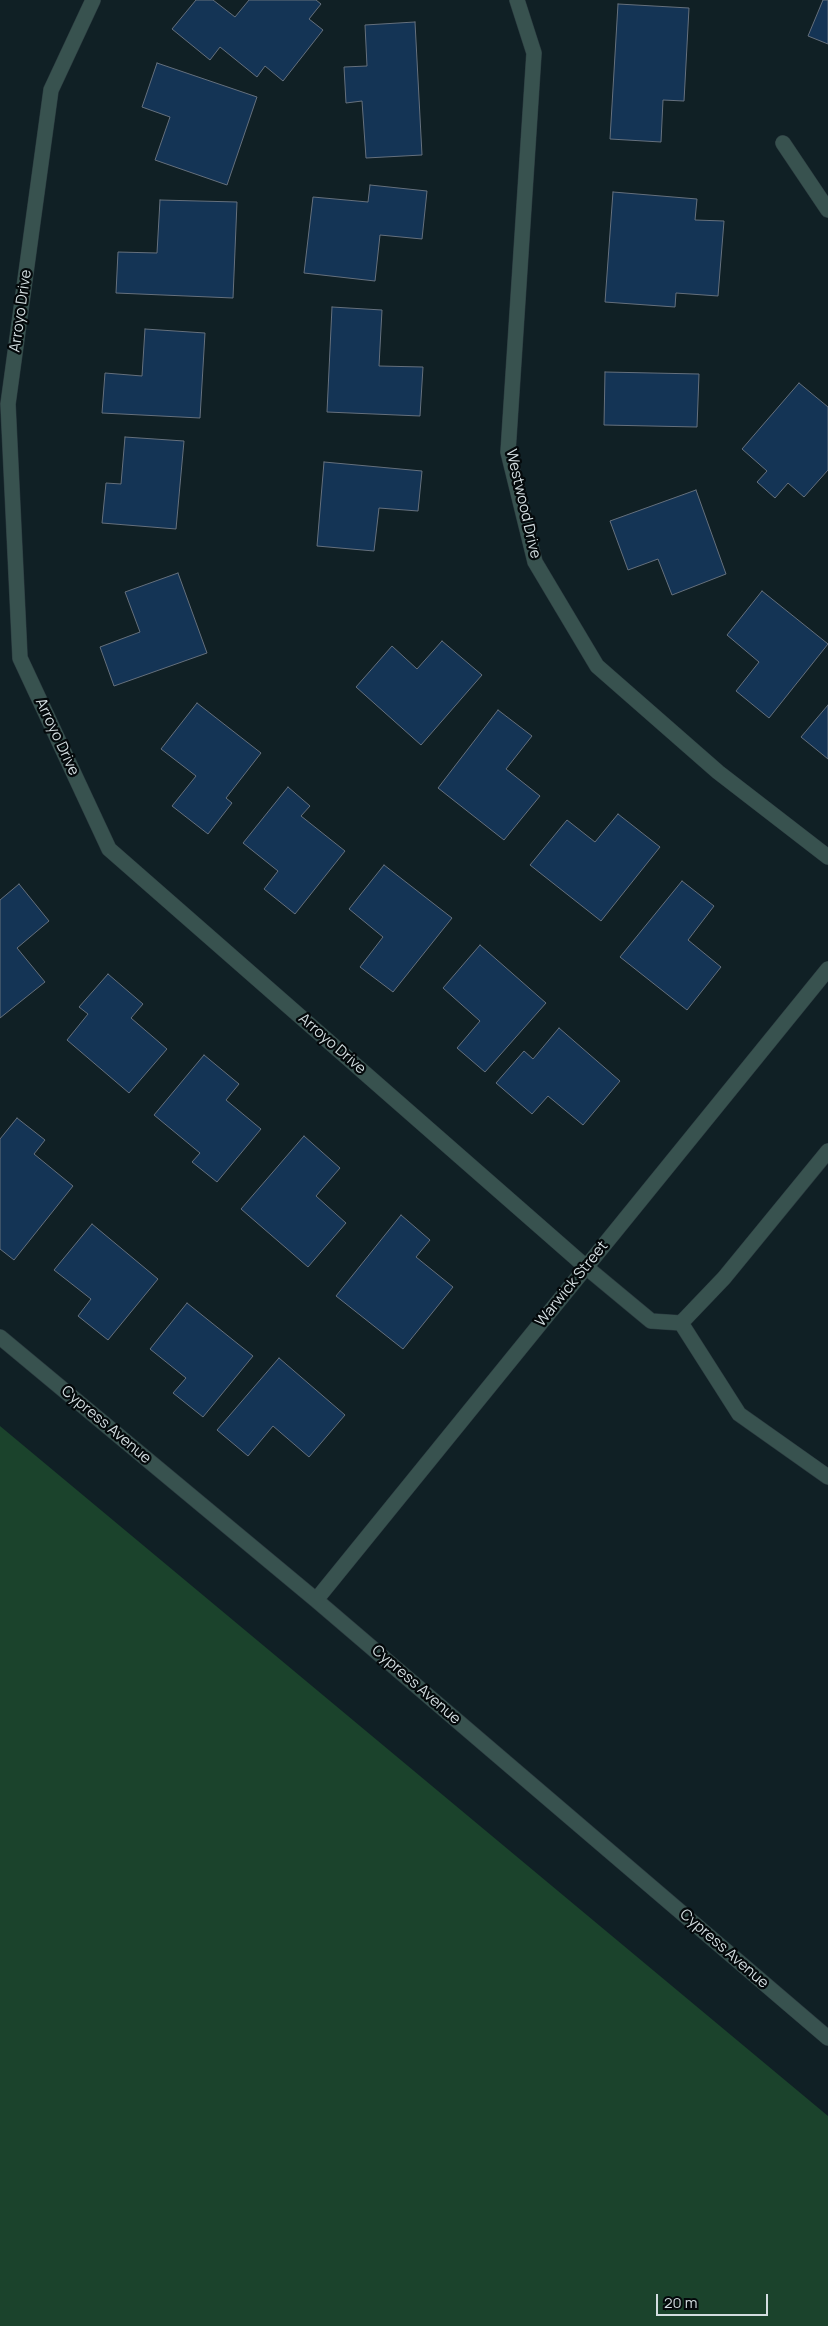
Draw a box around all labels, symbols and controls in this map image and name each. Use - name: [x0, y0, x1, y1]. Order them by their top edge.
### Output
- street label: Arroyo Drive: [6, 269, 36, 353]
- street label: Westwood Drive: [502, 448, 544, 560]
- street label: Arroyo Drive: [31, 695, 83, 779]
- street label: Arroyo Drive: [295, 1010, 369, 1078]
- street label: Warwick Street: [532, 1238, 612, 1330]
- street label: Cypress Avenue: [57, 1382, 155, 1468]
- street label: Cypress Avenue: [368, 1642, 464, 1728]
- street label: Cypress Avenue: [676, 1906, 772, 1992]
- scale bar: [658, 2284, 770, 2316]
- text: 20 m: [664, 2292, 697, 2313]

